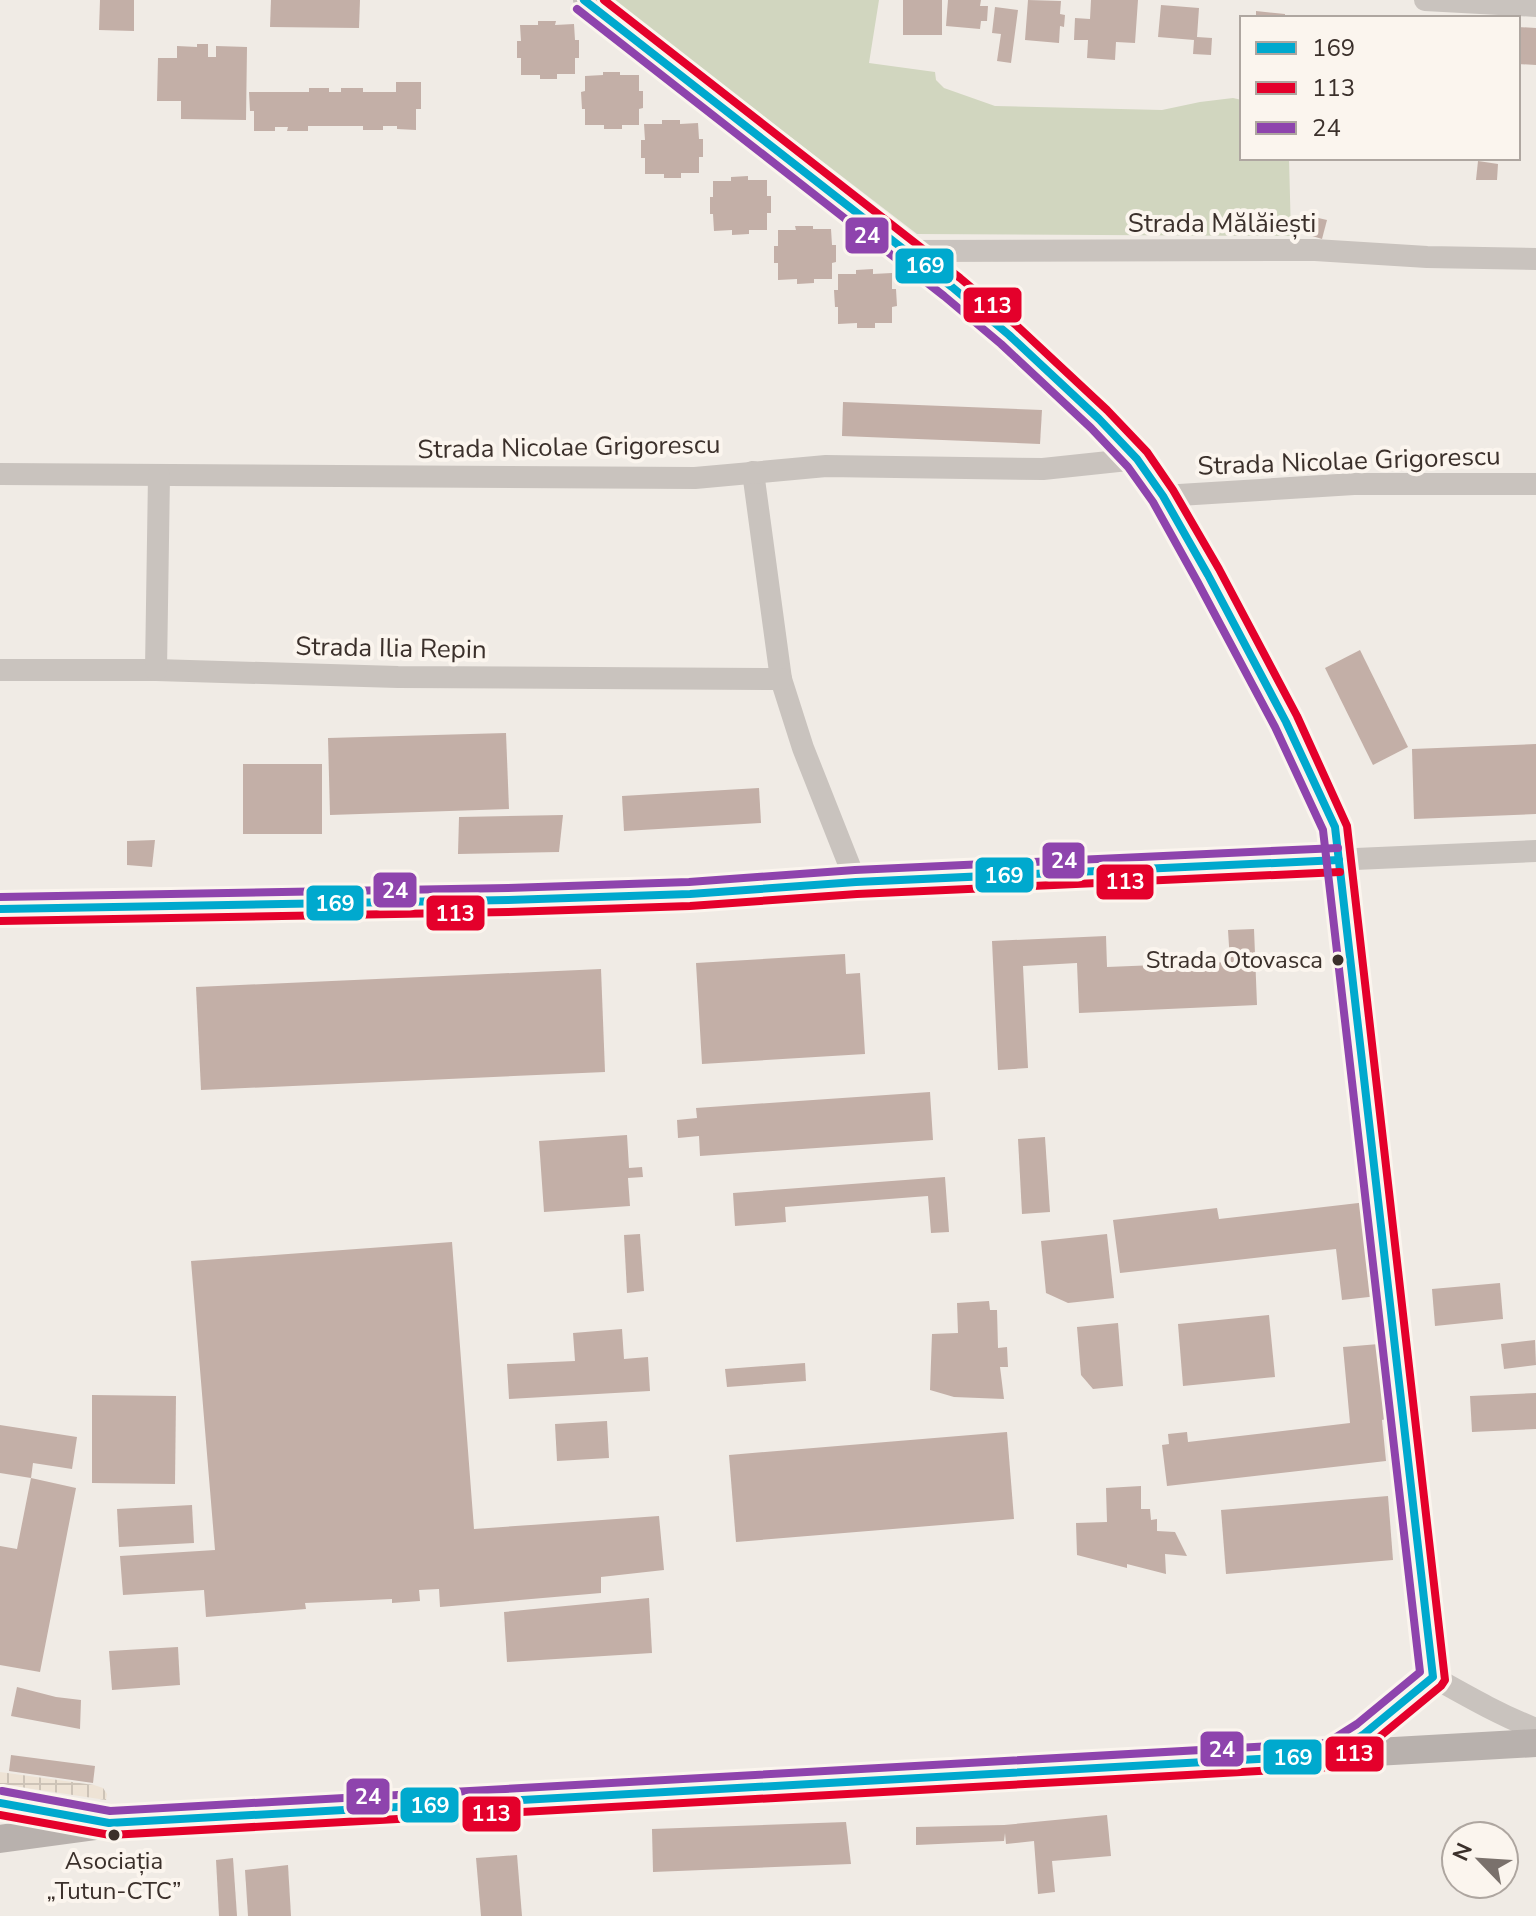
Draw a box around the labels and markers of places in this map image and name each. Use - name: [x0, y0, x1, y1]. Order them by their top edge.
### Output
- place label: Strada Otovasca: [1146, 944, 1323, 976]
- marker: Strada Otovasca: [1330, 952, 1346, 968]
- marker: Asociația „Tutun-CTC”: [106, 1827, 122, 1843]
- place label: Asociația „Tutun-CTC”: [47, 1845, 181, 1907]

